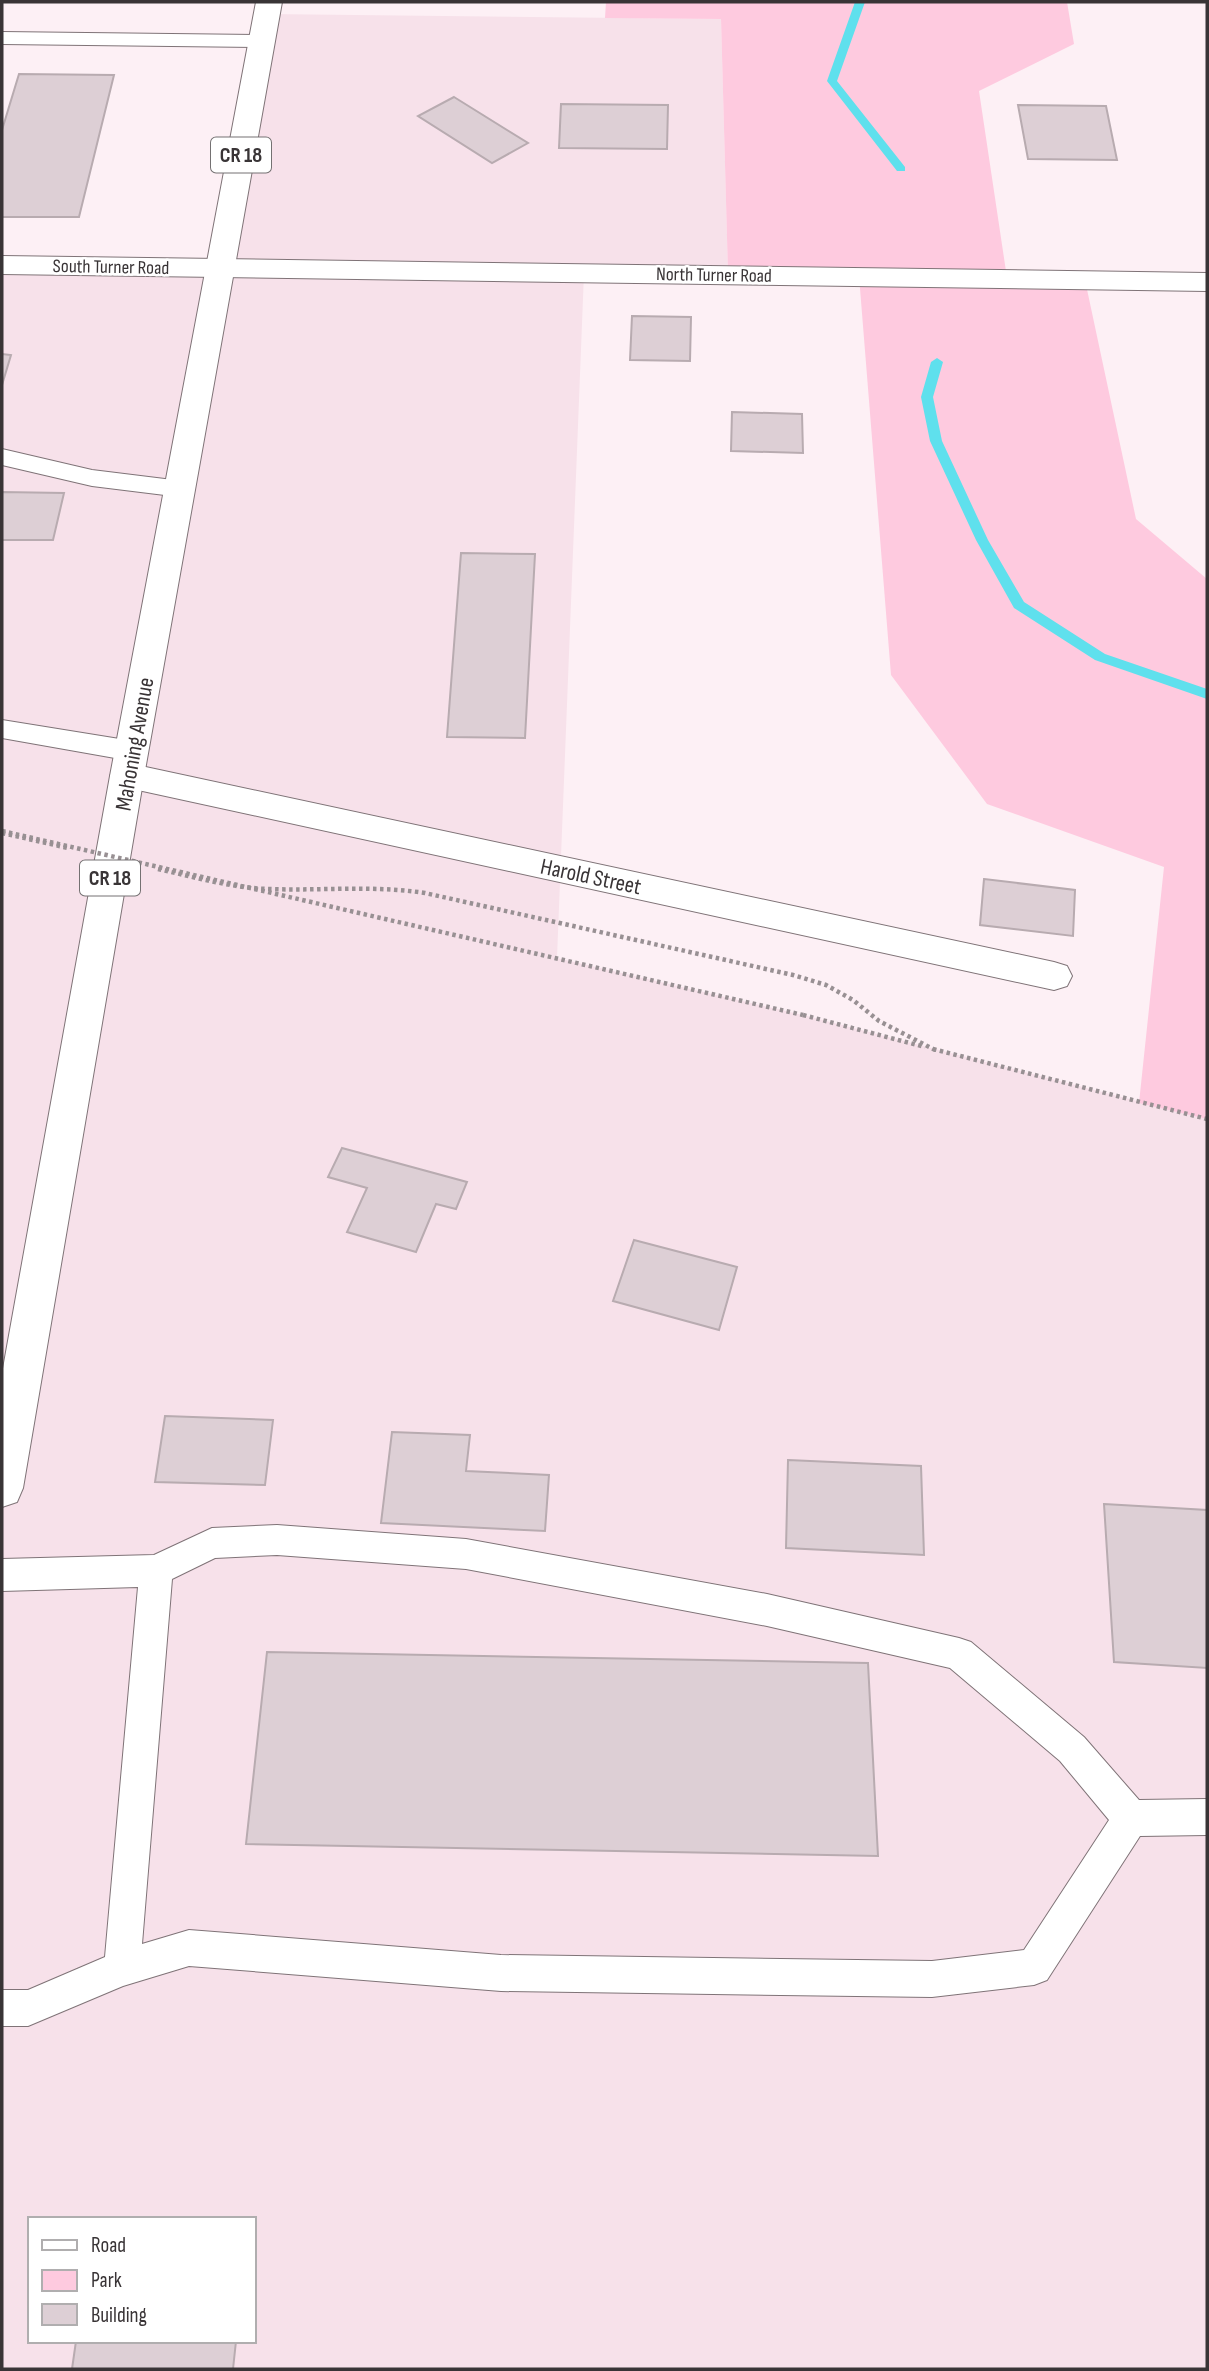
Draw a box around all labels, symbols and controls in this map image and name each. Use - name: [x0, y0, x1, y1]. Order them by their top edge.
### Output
- road number: CR 18: [211, 138, 271, 172]
- street label: South Turner Road: [53, 255, 169, 280]
- street label: North Turner Road: [656, 263, 772, 288]
- street label: Mahoning Avenue: [109, 675, 160, 813]
- street label: Harold Street: [538, 853, 644, 901]
- road number: CR 18: [80, 860, 140, 896]
- legend: [28, 2217, 256, 2343]
- text: Road: [91, 2233, 126, 2258]
- text: Park: [91, 2268, 122, 2293]
- text: Building: [91, 2303, 147, 2328]

